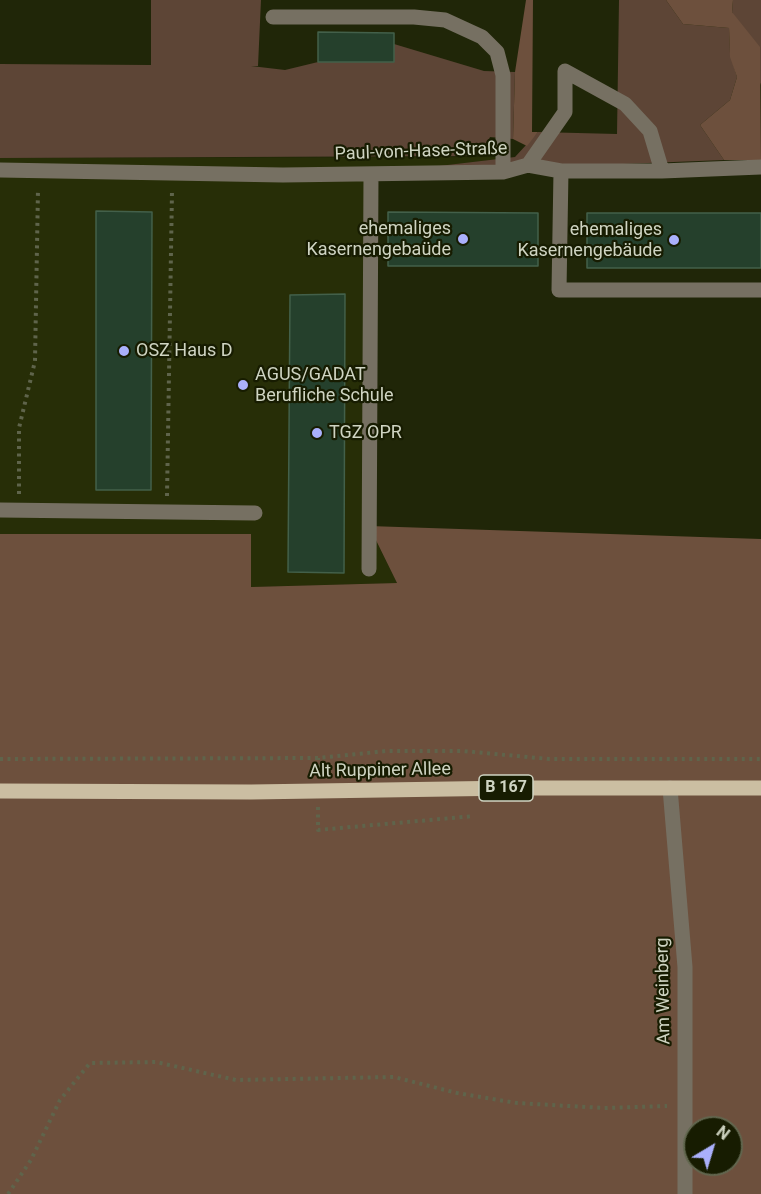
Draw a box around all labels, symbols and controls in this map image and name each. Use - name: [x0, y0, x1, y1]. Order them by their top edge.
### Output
- street label: Paul-von-Hase-Straße: [334, 138, 508, 166]
- place label: ehemaliges Kasernengebaüde: [306, 218, 451, 260]
- place label: ehemaliges Kasernengebäude: [517, 219, 662, 262]
- marker: ehemaliges Kasernengebaüde: [456, 232, 470, 246]
- marker: ehemaliges Kasernengebäude: [667, 233, 681, 247]
- place label: OSZ Haus D: [136, 340, 232, 362]
- marker: OSZ Haus D: [117, 344, 131, 358]
- place label: AGUS/GADAT Berufliche Schule: [255, 364, 394, 406]
- marker: AGUS/GADAT Berufliche Schule: [236, 378, 250, 392]
- place label: TGZ OPR: [329, 422, 402, 444]
- marker: TGZ OPR: [310, 426, 324, 440]
- street label: Alt Ruppiner Allee: [309, 759, 451, 783]
- road number: B 167: [479, 775, 533, 801]
- street label: Am Weinberg: [652, 937, 676, 1045]
- north arrow: [683, 1116, 743, 1176]
- text: N: [713, 1122, 733, 1144]

